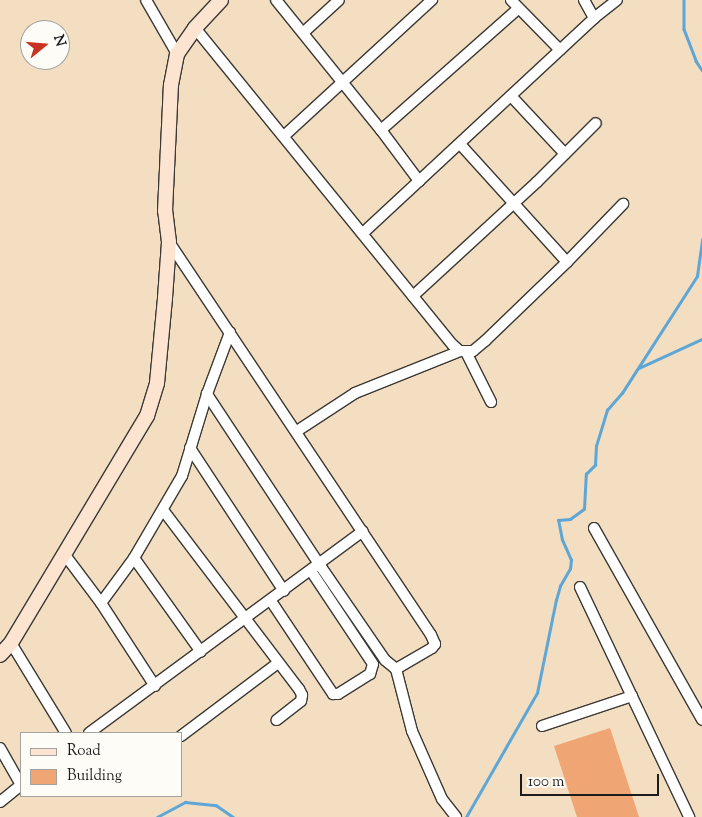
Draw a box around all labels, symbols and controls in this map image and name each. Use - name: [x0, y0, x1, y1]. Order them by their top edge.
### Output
- north arrow: [20, 20, 70, 70]
- text: N: [47, 33, 70, 49]
- legend: [20, 732, 182, 797]
- text: Road: [67, 741, 101, 762]
- scale bar: [522, 764, 661, 796]
- text: Building: [67, 766, 122, 787]
- text: 100 m: [528, 772, 564, 793]

